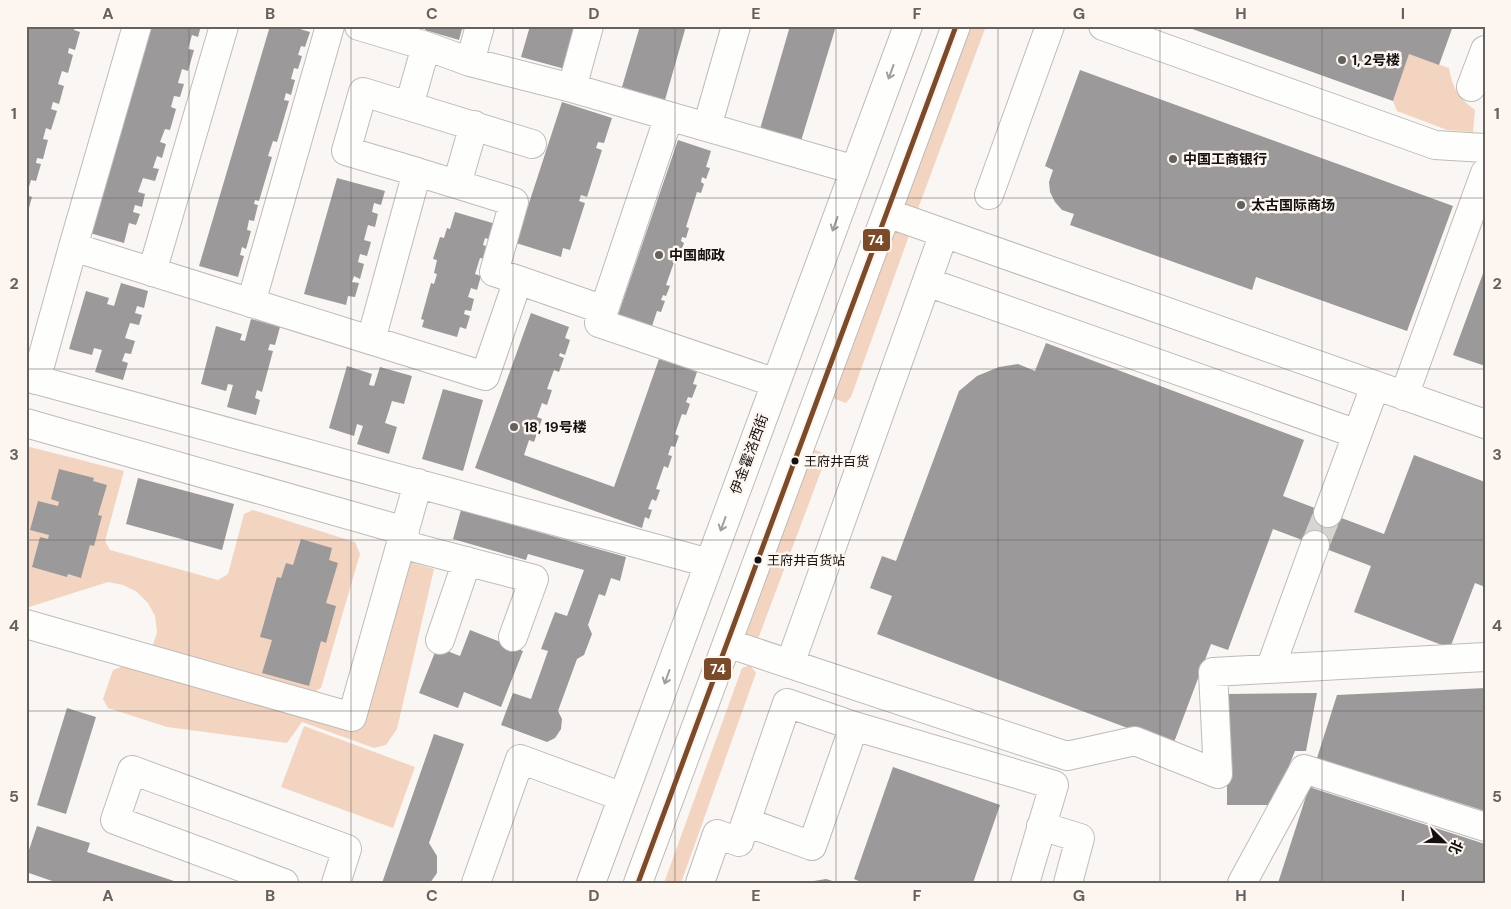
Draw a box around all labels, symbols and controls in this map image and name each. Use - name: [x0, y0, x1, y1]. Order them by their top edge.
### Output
- text: A: [102, 3, 114, 24]
- text: B: [265, 3, 275, 24]
- text: C: [426, 3, 438, 24]
- text: D: [588, 3, 600, 24]
- text: E: [751, 3, 761, 24]
- text: F: [913, 3, 922, 24]
- text: G: [1073, 3, 1085, 24]
- text: H: [1235, 3, 1247, 24]
- text: I: [1401, 3, 1405, 24]
- place label: 1, 2号楼: [1352, 51, 1400, 69]
- marker: 1, 2号楼: [1336, 54, 1348, 66]
- one-way arrow: [886, 64, 895, 79]
- text: 1: [11, 103, 17, 124]
- text: 1: [1494, 103, 1500, 124]
- place label: 中国工商银行: [1183, 150, 1267, 168]
- marker: 中国工商银行: [1167, 153, 1179, 165]
- place label: 太古国际商场: [1251, 196, 1335, 214]
- marker: 太古国际商场: [1235, 199, 1247, 211]
- one-way arrow: [830, 216, 839, 231]
- line badge: 74: [862, 228, 891, 252]
- text: 74: [868, 231, 884, 249]
- place label: 中国邮政: [669, 246, 725, 264]
- marker: 中国邮政: [653, 249, 665, 261]
- text: 2: [9, 273, 19, 294]
- text: 2: [1492, 273, 1502, 294]
- street label: 伊金霍洛西街: [726, 411, 772, 497]
- place label: 18, 19号楼: [524, 418, 587, 436]
- marker: 18, 19号楼: [508, 421, 520, 433]
- text: 3: [9, 444, 19, 465]
- text: 3: [1492, 444, 1502, 465]
- place label: 王府井百货: [804, 453, 869, 470]
- marker: 王府井百货: [790, 456, 800, 466]
- one-way arrow: [718, 517, 727, 532]
- place label: 王府井百货站: [767, 552, 845, 569]
- marker: 王府井百货站: [753, 555, 763, 565]
- text: 4: [9, 615, 19, 636]
- text: 4: [1492, 615, 1502, 636]
- line badge: 74: [703, 657, 732, 681]
- text: 74: [710, 660, 726, 678]
- one-way arrow: [662, 669, 671, 684]
- text: 5: [9, 786, 19, 807]
- text: 5: [1492, 786, 1502, 807]
- north arrow: [1418, 816, 1468, 866]
- text: 北: [1445, 837, 1467, 857]
- text: A: [102, 885, 114, 906]
- text: B: [265, 885, 275, 906]
- text: C: [426, 885, 438, 906]
- text: D: [588, 885, 600, 906]
- text: E: [751, 885, 761, 906]
- text: F: [913, 885, 922, 906]
- text: G: [1073, 885, 1085, 906]
- text: H: [1235, 885, 1247, 906]
- text: I: [1401, 885, 1405, 906]

